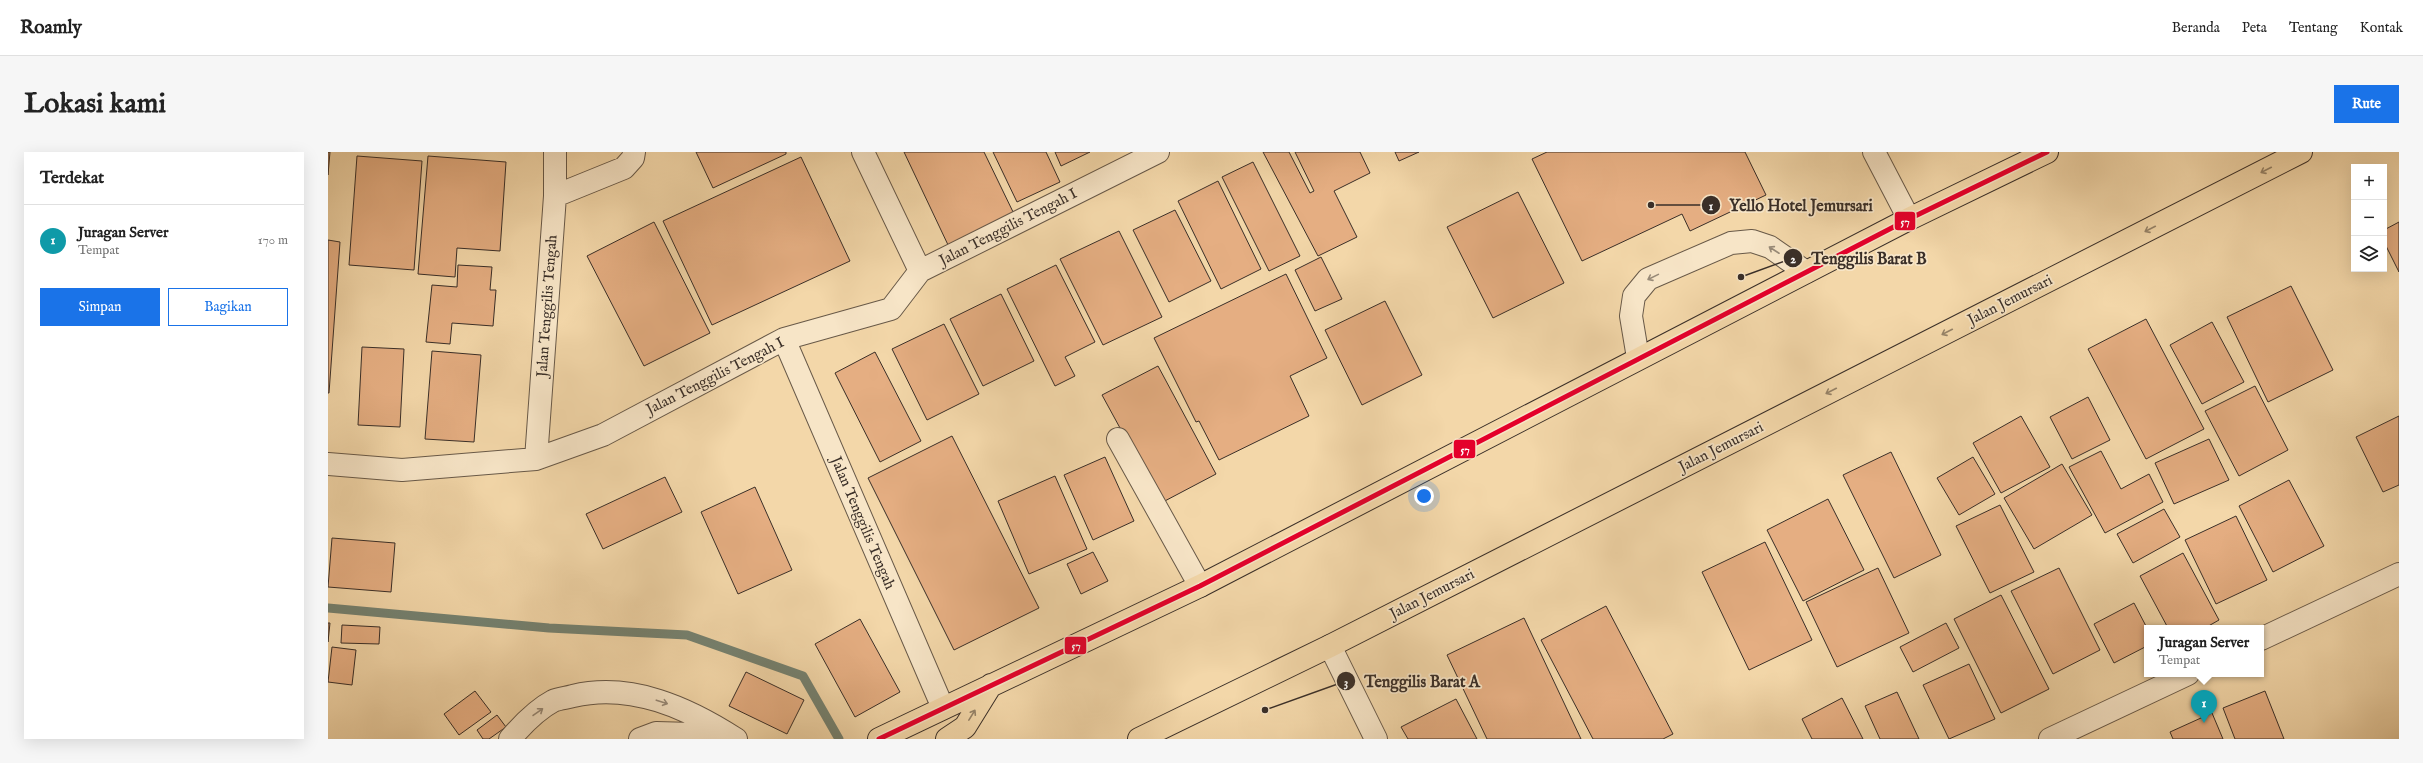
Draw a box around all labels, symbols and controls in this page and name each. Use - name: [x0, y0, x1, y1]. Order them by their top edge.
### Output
- text: Roamly: [20, 16, 82, 40]
- text: Beranda: [2172, 19, 2220, 37]
- text: Peta: [2242, 19, 2267, 37]
- text: Tentang: [2289, 19, 2338, 37]
- text: Kontak: [2360, 19, 2403, 37]
- button: Rute: [2334, 85, 2399, 123]
- text: Lokasi kami: [24, 87, 166, 122]
- map controls: [2351, 164, 2387, 272]
- button: +: [2351, 164, 2387, 200]
- one-way arrow: [2260, 167, 2272, 174]
- text: Terdekat: [40, 168, 104, 189]
- street label: Jalan Tenggilis Tengah I: [934, 184, 1081, 271]
- callout: Yello Hotel Jemursari: [1701, 191, 1880, 219]
- text: Yello Hotel Jemursari: [1729, 197, 1873, 217]
- text: 1: [1709, 199, 1714, 214]
- button: −: [2351, 200, 2387, 236]
- line badge: 57: [1894, 211, 1916, 231]
- text: 57: [1900, 215, 1910, 229]
- text: Juragan Server: [78, 223, 168, 242]
- one-way arrow: [2144, 226, 2156, 233]
- text: 1: [51, 232, 55, 249]
- text: 170 m: [258, 232, 288, 249]
- street label: Jalan Tenggilis Tengah: [532, 234, 561, 380]
- button: layers: [2351, 236, 2387, 272]
- text: Tempat: [78, 242, 119, 259]
- callout: Tenggilis Barat B: [1783, 244, 1934, 272]
- one-way arrow: [1769, 246, 1780, 254]
- text: Tenggilis Barat B: [1810, 250, 1927, 270]
- text: 2: [1790, 252, 1796, 267]
- street label: Jalan Jemursari: [1963, 270, 2056, 330]
- one-way arrow: [1648, 274, 1660, 281]
- button: Simpan: [40, 288, 160, 326]
- button: Bagikan: [168, 288, 288, 326]
- one-way arrow: [1941, 329, 1953, 336]
- street label: Jalan Tenggilis Tengah I: [641, 333, 788, 420]
- one-way arrow: [1825, 388, 1837, 395]
- street label: Jalan Jemursari: [1674, 417, 1767, 477]
- line badge: 57: [1453, 439, 1476, 459]
- text: 57: [1460, 443, 1470, 457]
- street label: Jalan Tenggilis Tengah: [826, 452, 900, 592]
- your location: [1414, 486, 1434, 506]
- street label: Jalan Jemursari: [1385, 564, 1478, 624]
- popup: [2144, 625, 2264, 677]
- text: Juragan Server: [2159, 633, 2249, 652]
- line badge: 57: [1064, 636, 1087, 655]
- text: 57: [1071, 639, 1081, 653]
- text: Tempat: [2159, 652, 2200, 669]
- callout: Tenggilis Barat A: [1336, 667, 1488, 695]
- text: Tenggilis Barat A: [1363, 673, 1481, 693]
- text: 3: [1344, 675, 1348, 690]
- pin: 1: [2191, 690, 2217, 723]
- one-way arrow: [655, 698, 667, 706]
- one-way arrow: [532, 708, 543, 716]
- one-way arrow: [969, 709, 977, 721]

